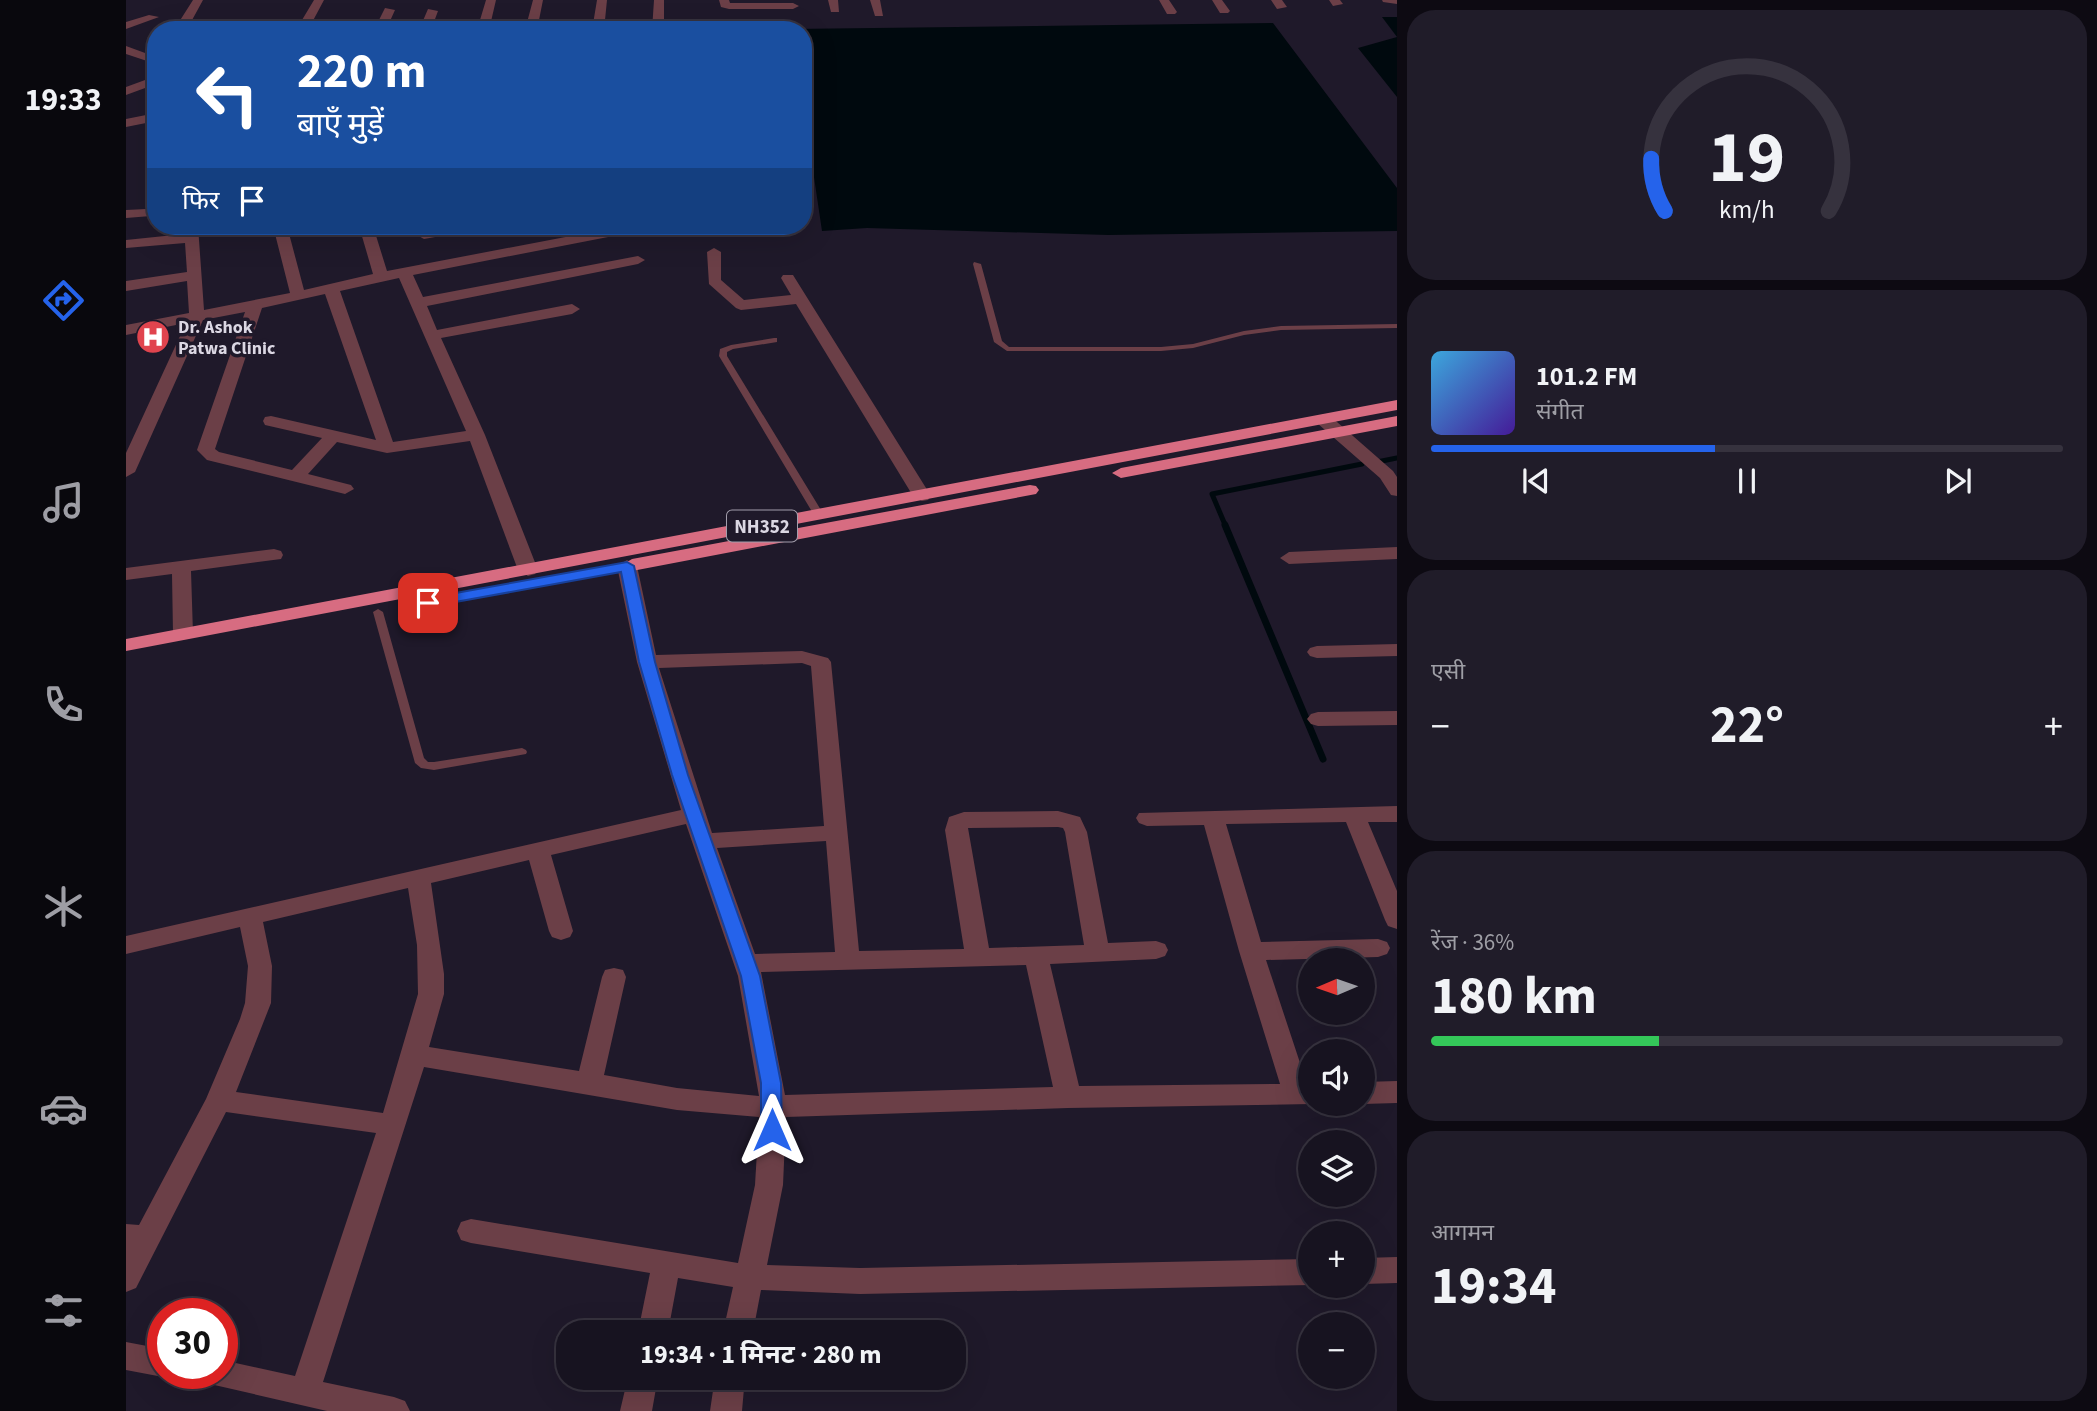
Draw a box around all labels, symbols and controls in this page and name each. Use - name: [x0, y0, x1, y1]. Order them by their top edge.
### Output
- text: 220 m: [297, 37, 426, 107]
- icon: left: [182, 49, 273, 140]
- text: 19:33: [24, 77, 102, 123]
- text: बाएँ मुड़ें: [297, 102, 384, 148]
- text: 19: [1709, 106, 1785, 210]
- text: फिर: [182, 182, 219, 219]
- icon: arrive: [233, 182, 271, 220]
- text: km/h: [1719, 192, 1775, 228]
- icon: directions: [39, 276, 88, 325]
- place label: Dr. Ashok Patwa Clinic: [178, 315, 276, 361]
- hospital icon: Dr. Ashok Patwa Clinic: [134, 318, 172, 356]
- text: 101.2 FM: [1536, 358, 1637, 395]
- text: संगीत: [1536, 395, 1584, 428]
- icon: previous: [1517, 462, 1555, 500]
- icon: pause: [1728, 462, 1766, 500]
- icon: next: [1939, 462, 1977, 500]
- icon: music: [39, 478, 88, 527]
- road number: NH352: [727, 510, 797, 541]
- pin: [398, 573, 458, 633]
- icon: arrive: [409, 584, 447, 622]
- text: एसी: [1431, 655, 1465, 688]
- icon: phone: [39, 680, 88, 729]
- text: 22°: [1710, 689, 1784, 763]
- text: −: [1431, 700, 1450, 754]
- text: +: [2044, 700, 2063, 754]
- icon: climate: [39, 882, 88, 931]
- text: रेंज · 36%: [1431, 926, 1514, 959]
- north arrow: [1298, 948, 1376, 1026]
- map controls: [1298, 948, 1375, 1389]
- text: 180 km: [1431, 960, 1597, 1034]
- button: sound: [1298, 1039, 1375, 1116]
- icon: car: [39, 1084, 88, 1133]
- position arrow: [735, 1093, 809, 1167]
- button: layers: [1298, 1130, 1375, 1207]
- text: आगमन: [1431, 1216, 1494, 1249]
- button: +: [1298, 1221, 1375, 1298]
- text: 19:34: [1431, 1250, 1556, 1324]
- icon: filters: [39, 1286, 88, 1335]
- speed limit sign: 30: [147, 1298, 238, 1389]
- button: −: [1298, 1312, 1375, 1389]
- text: 19:34 · 1 मिनट · 280 m: [640, 1336, 882, 1373]

